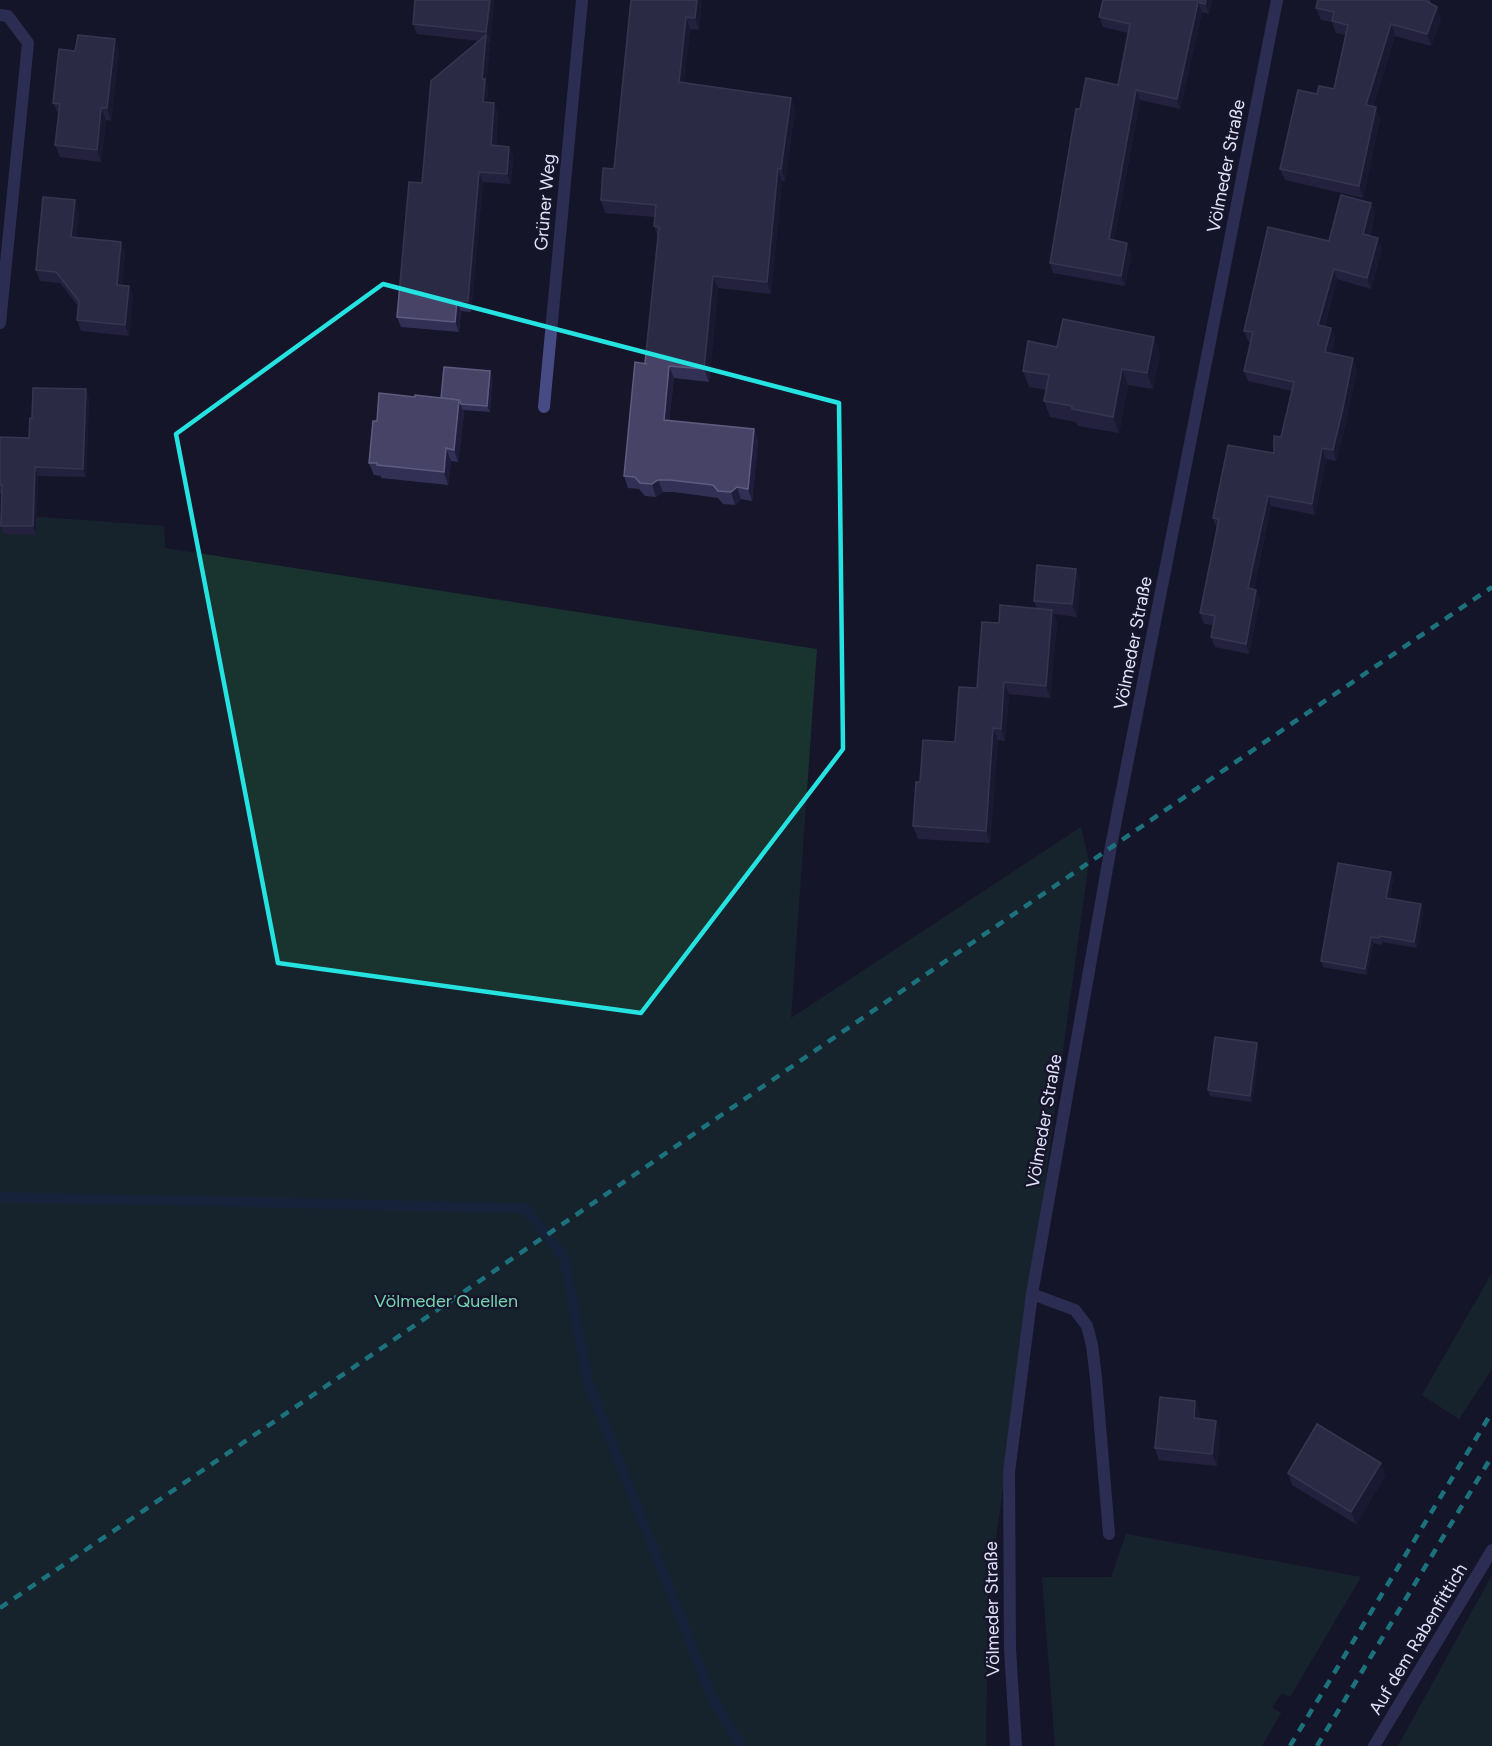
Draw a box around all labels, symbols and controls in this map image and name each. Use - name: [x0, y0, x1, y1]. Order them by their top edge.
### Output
- street label: Völmeder Straße: [1202, 97, 1250, 235]
- street label: Grüner Weg: [530, 153, 560, 251]
- street label: Völmeder Straße: [1109, 574, 1157, 712]
- street label: Völmeder Straße: [1021, 1052, 1067, 1190]
- park label: Völmeder Quellen: [374, 1290, 518, 1312]
- street label: Völmeder Straße: [980, 1541, 1004, 1677]
- street label: Auf dem Rabenfittich: [1364, 1559, 1472, 1719]

